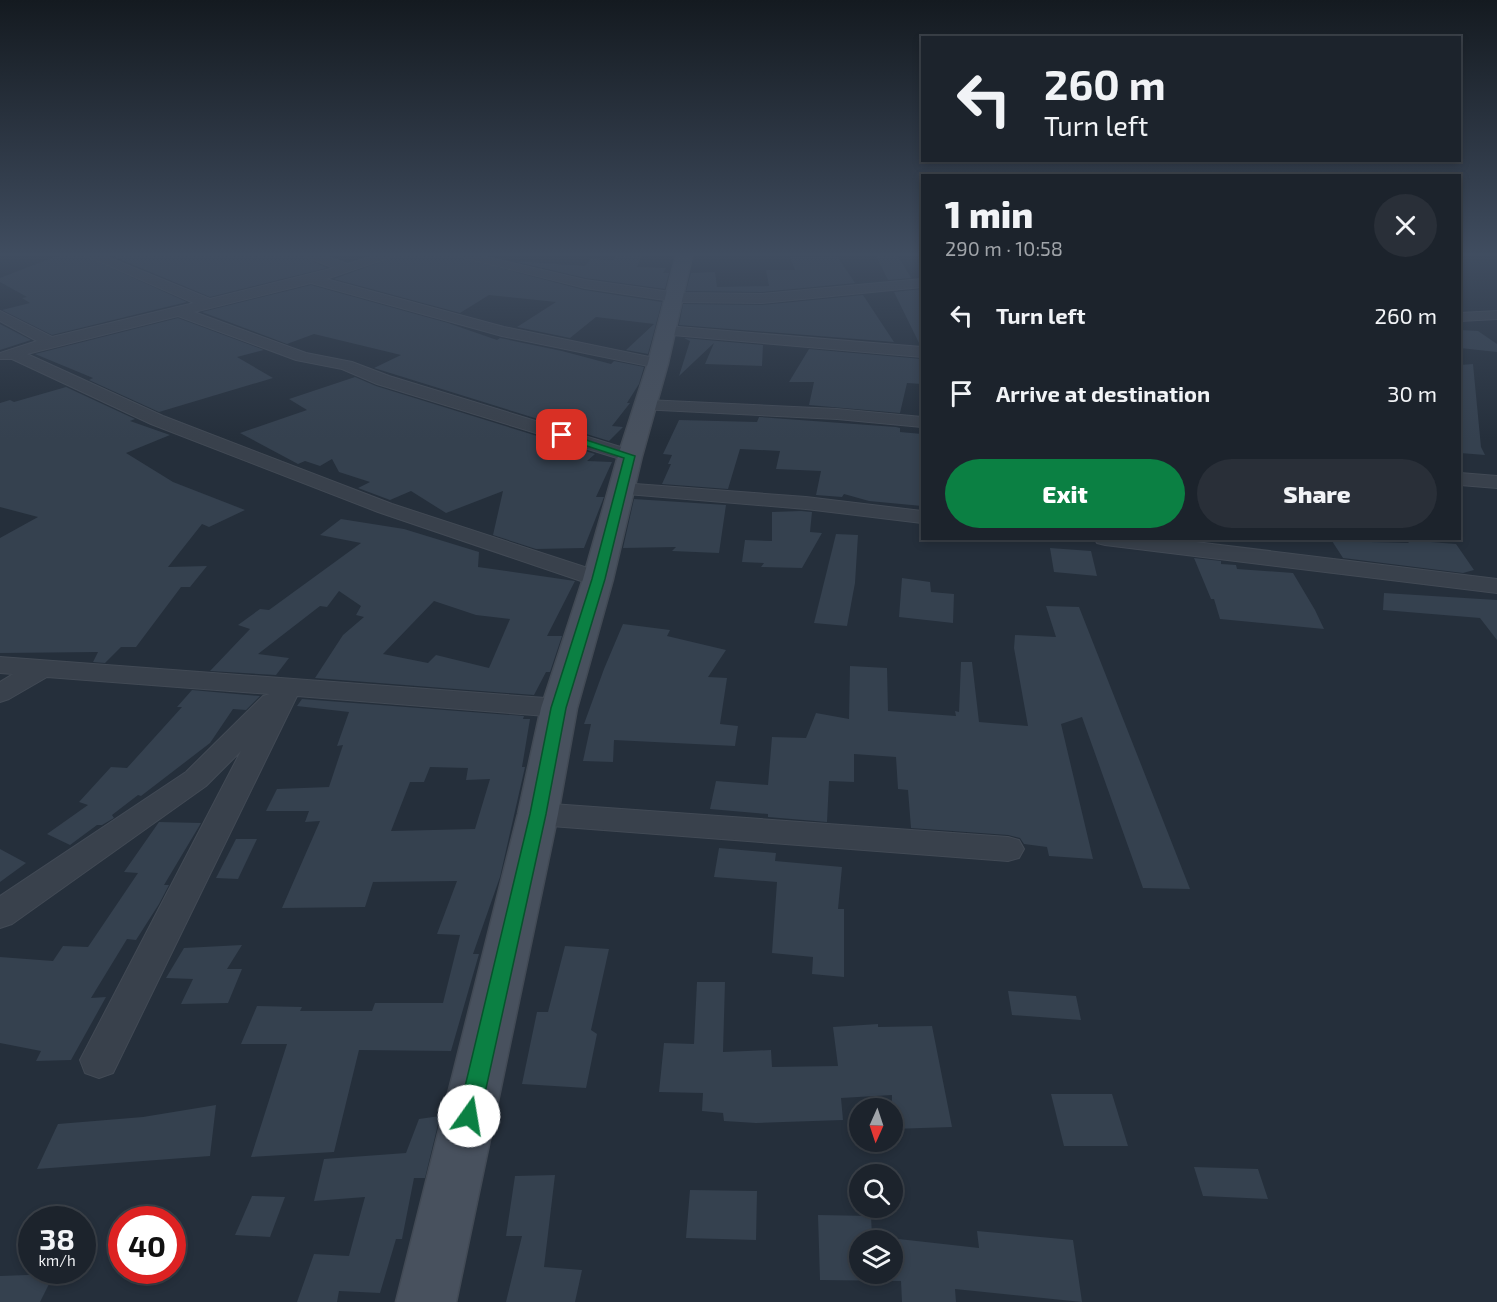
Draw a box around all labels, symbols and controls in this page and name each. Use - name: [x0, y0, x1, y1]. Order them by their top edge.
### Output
- text: 260 m: [1044, 58, 1166, 108]
- icon: left: [945, 60, 1023, 138]
- text: Turn left: [1044, 109, 1148, 141]
- text: 1 min: [945, 192, 1033, 235]
- button: close: [1374, 194, 1437, 257]
- text: 290 m · 10:58: [945, 236, 1063, 260]
- icon: left: [945, 299, 978, 332]
- text: Turn left: [996, 302, 1085, 328]
- text: 260 m: [1375, 302, 1437, 328]
- icon: arrive: [945, 377, 978, 410]
- text: Arrive at destination: [996, 380, 1210, 406]
- text: 30 m: [1387, 380, 1437, 406]
- pin: [536, 409, 587, 460]
- icon: arrive: [545, 418, 578, 451]
- button: Exit: [945, 459, 1185, 528]
- button: Share: [1197, 459, 1437, 528]
- position arrow: [437, 1084, 501, 1148]
- north arrow: [849, 1098, 903, 1152]
- map controls: [849, 1098, 903, 1284]
- button: search: [849, 1164, 903, 1218]
- speed limit sign: 40: [108, 1206, 186, 1284]
- text: 38: [39, 1220, 75, 1256]
- button: layers: [849, 1230, 903, 1284]
- text: km/h: [38, 1251, 76, 1269]

